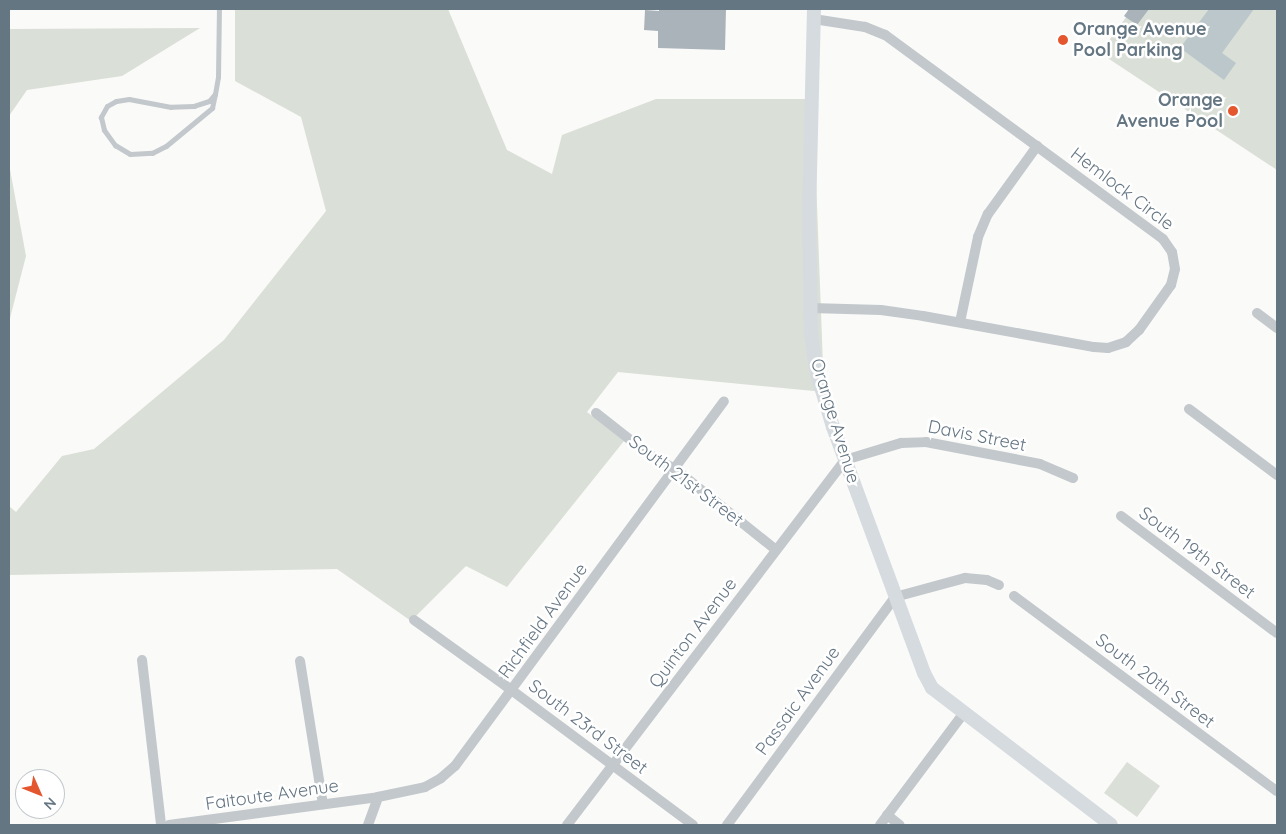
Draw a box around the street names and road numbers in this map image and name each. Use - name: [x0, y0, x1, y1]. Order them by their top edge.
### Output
- street label: Hemlock Circle: [1066, 143, 1178, 235]
- street label: Orange Avenue: [806, 356, 864, 486]
- street label: Davis Street: [926, 416, 1028, 456]
- street label: South 21st Street: [624, 431, 748, 531]
- street label: South 19th Street: [1135, 502, 1259, 604]
- street label: Richfield Avenue: [494, 559, 592, 683]
- street label: Quinton Avenue: [645, 574, 741, 692]
- street label: South 20th Street: [1091, 629, 1219, 733]
- street label: Passaic Avenue: [751, 642, 845, 760]
- street label: South 23rd Street: [524, 675, 652, 779]
- street label: Faitoute Avenue: [204, 775, 340, 815]

